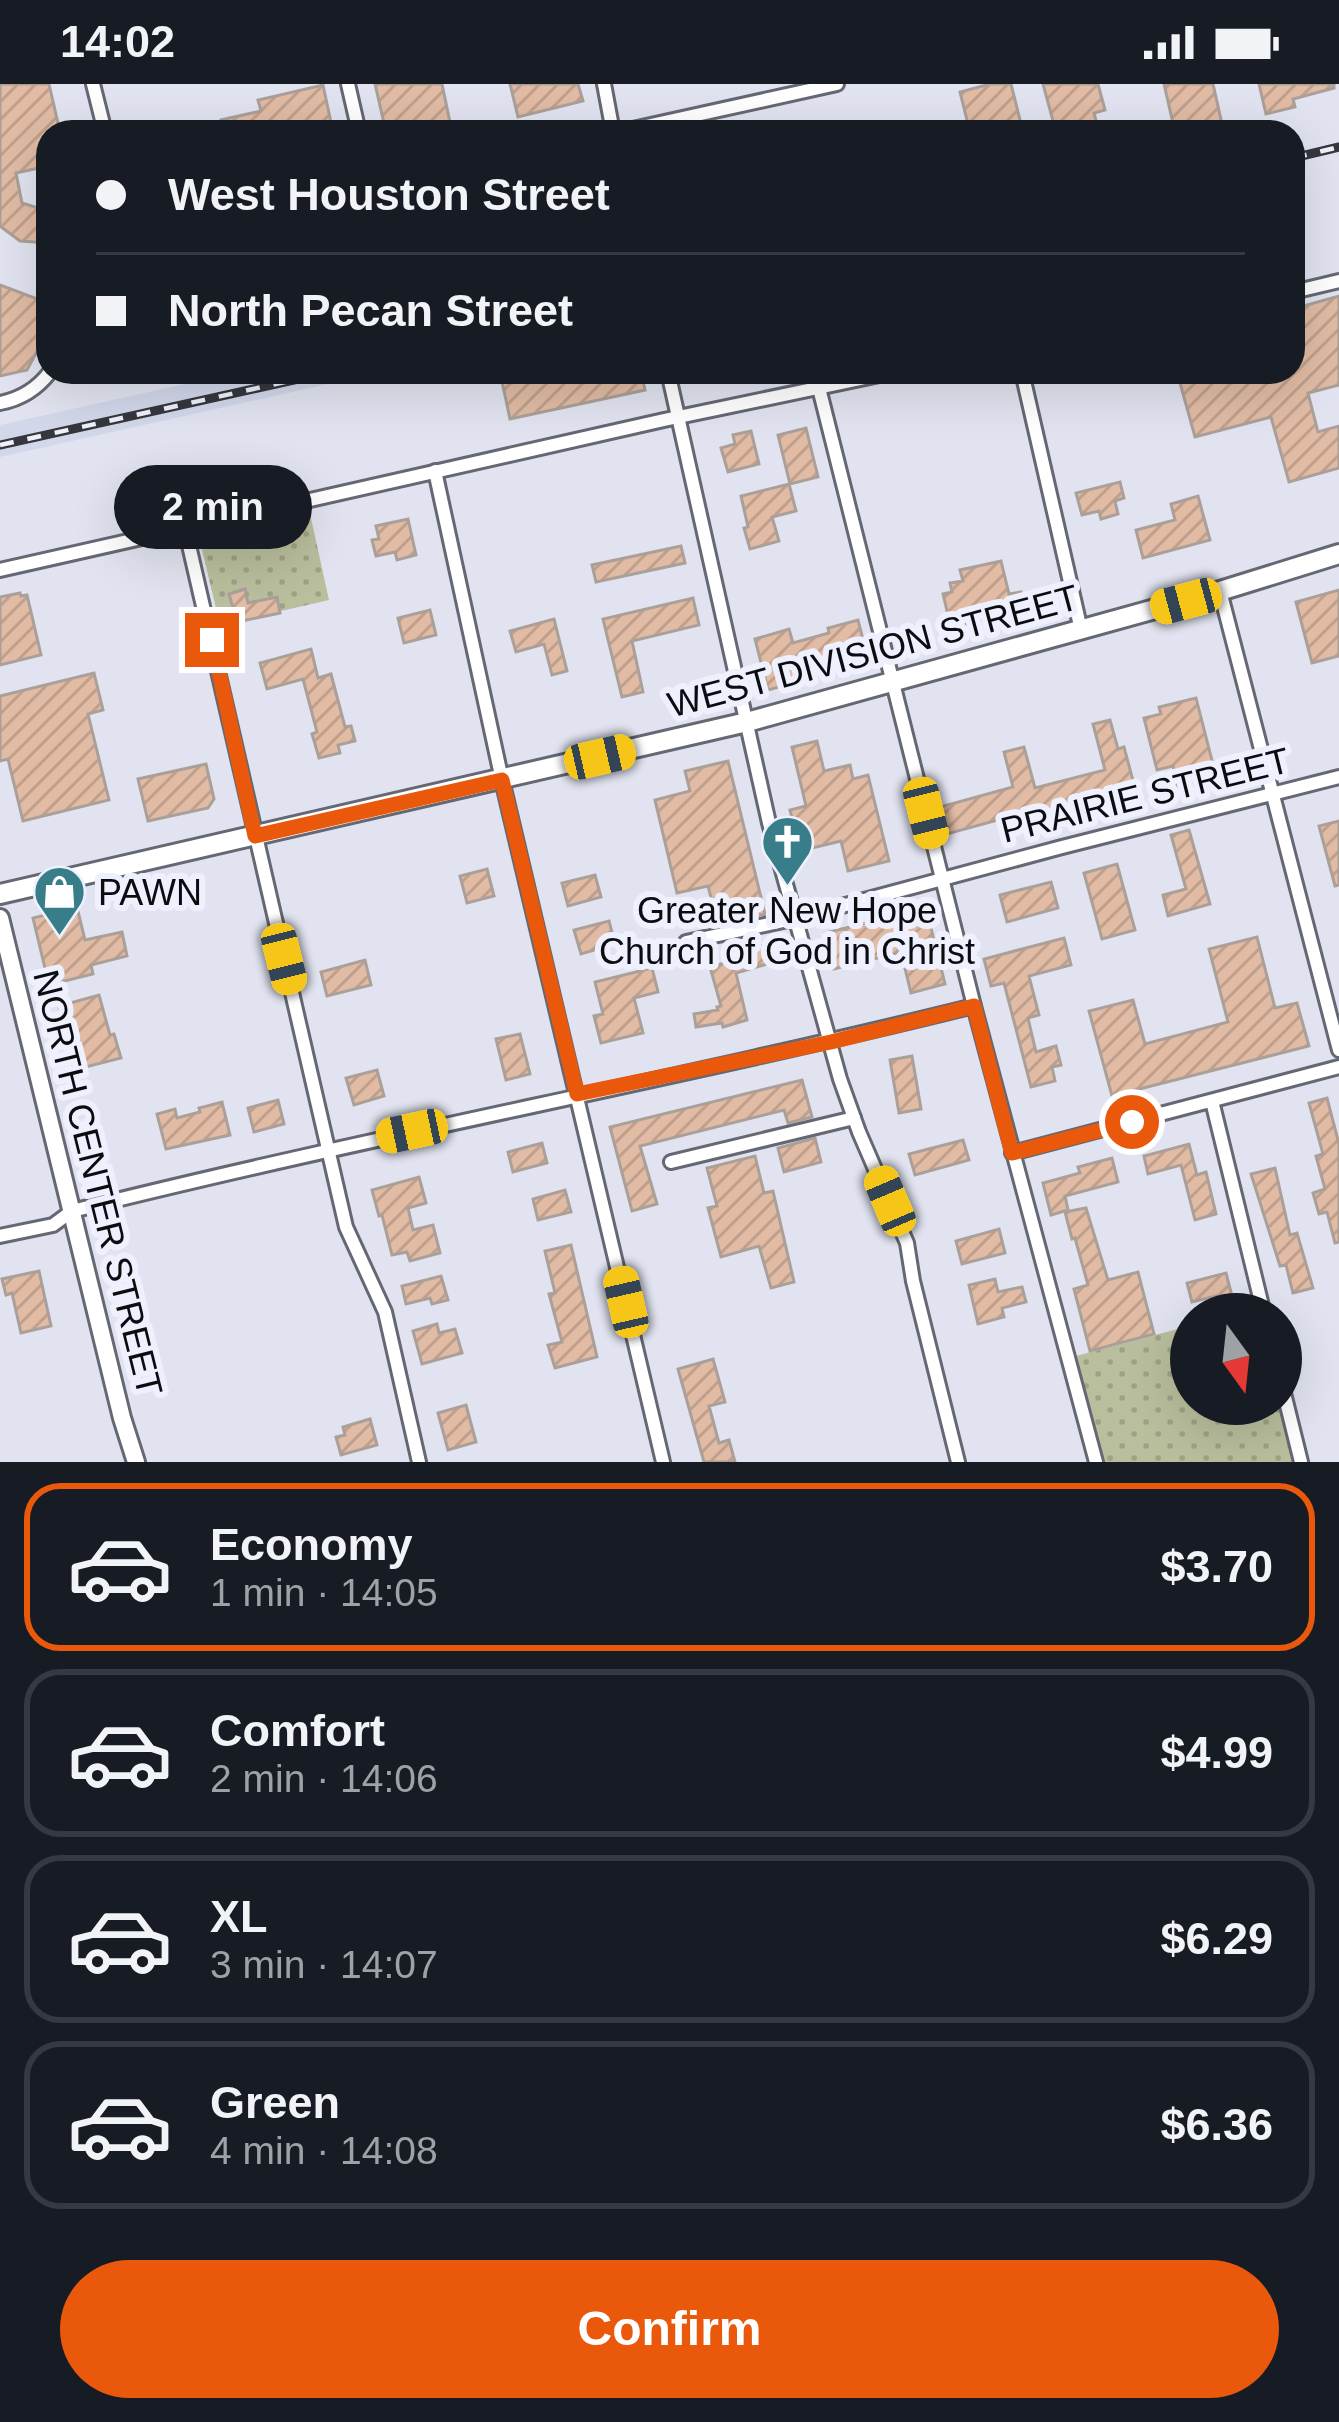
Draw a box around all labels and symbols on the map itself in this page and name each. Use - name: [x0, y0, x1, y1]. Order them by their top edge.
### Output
- callout: 2 min: [113, 466, 311, 550]
- car: [1147, 574, 1225, 628]
- street label: WEST DIVISION STREET: [663, 576, 1083, 726]
- route end: [185, 613, 239, 667]
- car: [561, 731, 639, 783]
- street label: PRAIRIE STREET: [996, 739, 1294, 851]
- car: [900, 774, 952, 852]
- church icon: Greater New Hope Church of God in Christ: [759, 814, 815, 888]
- shop icon: PAWN: [31, 864, 87, 938]
- place label: PAWN: [98, 872, 202, 913]
- place label: Greater New Hope Church of God in Christ: [599, 890, 975, 972]
- car: [258, 920, 310, 998]
- street label: NORTH CENTER STREET: [25, 966, 171, 1400]
- route start: [1105, 1095, 1159, 1149]
- car: [373, 1106, 451, 1156]
- car: [859, 1161, 921, 1241]
- car: [600, 1263, 652, 1341]
- north arrow: [1170, 1293, 1302, 1425]

